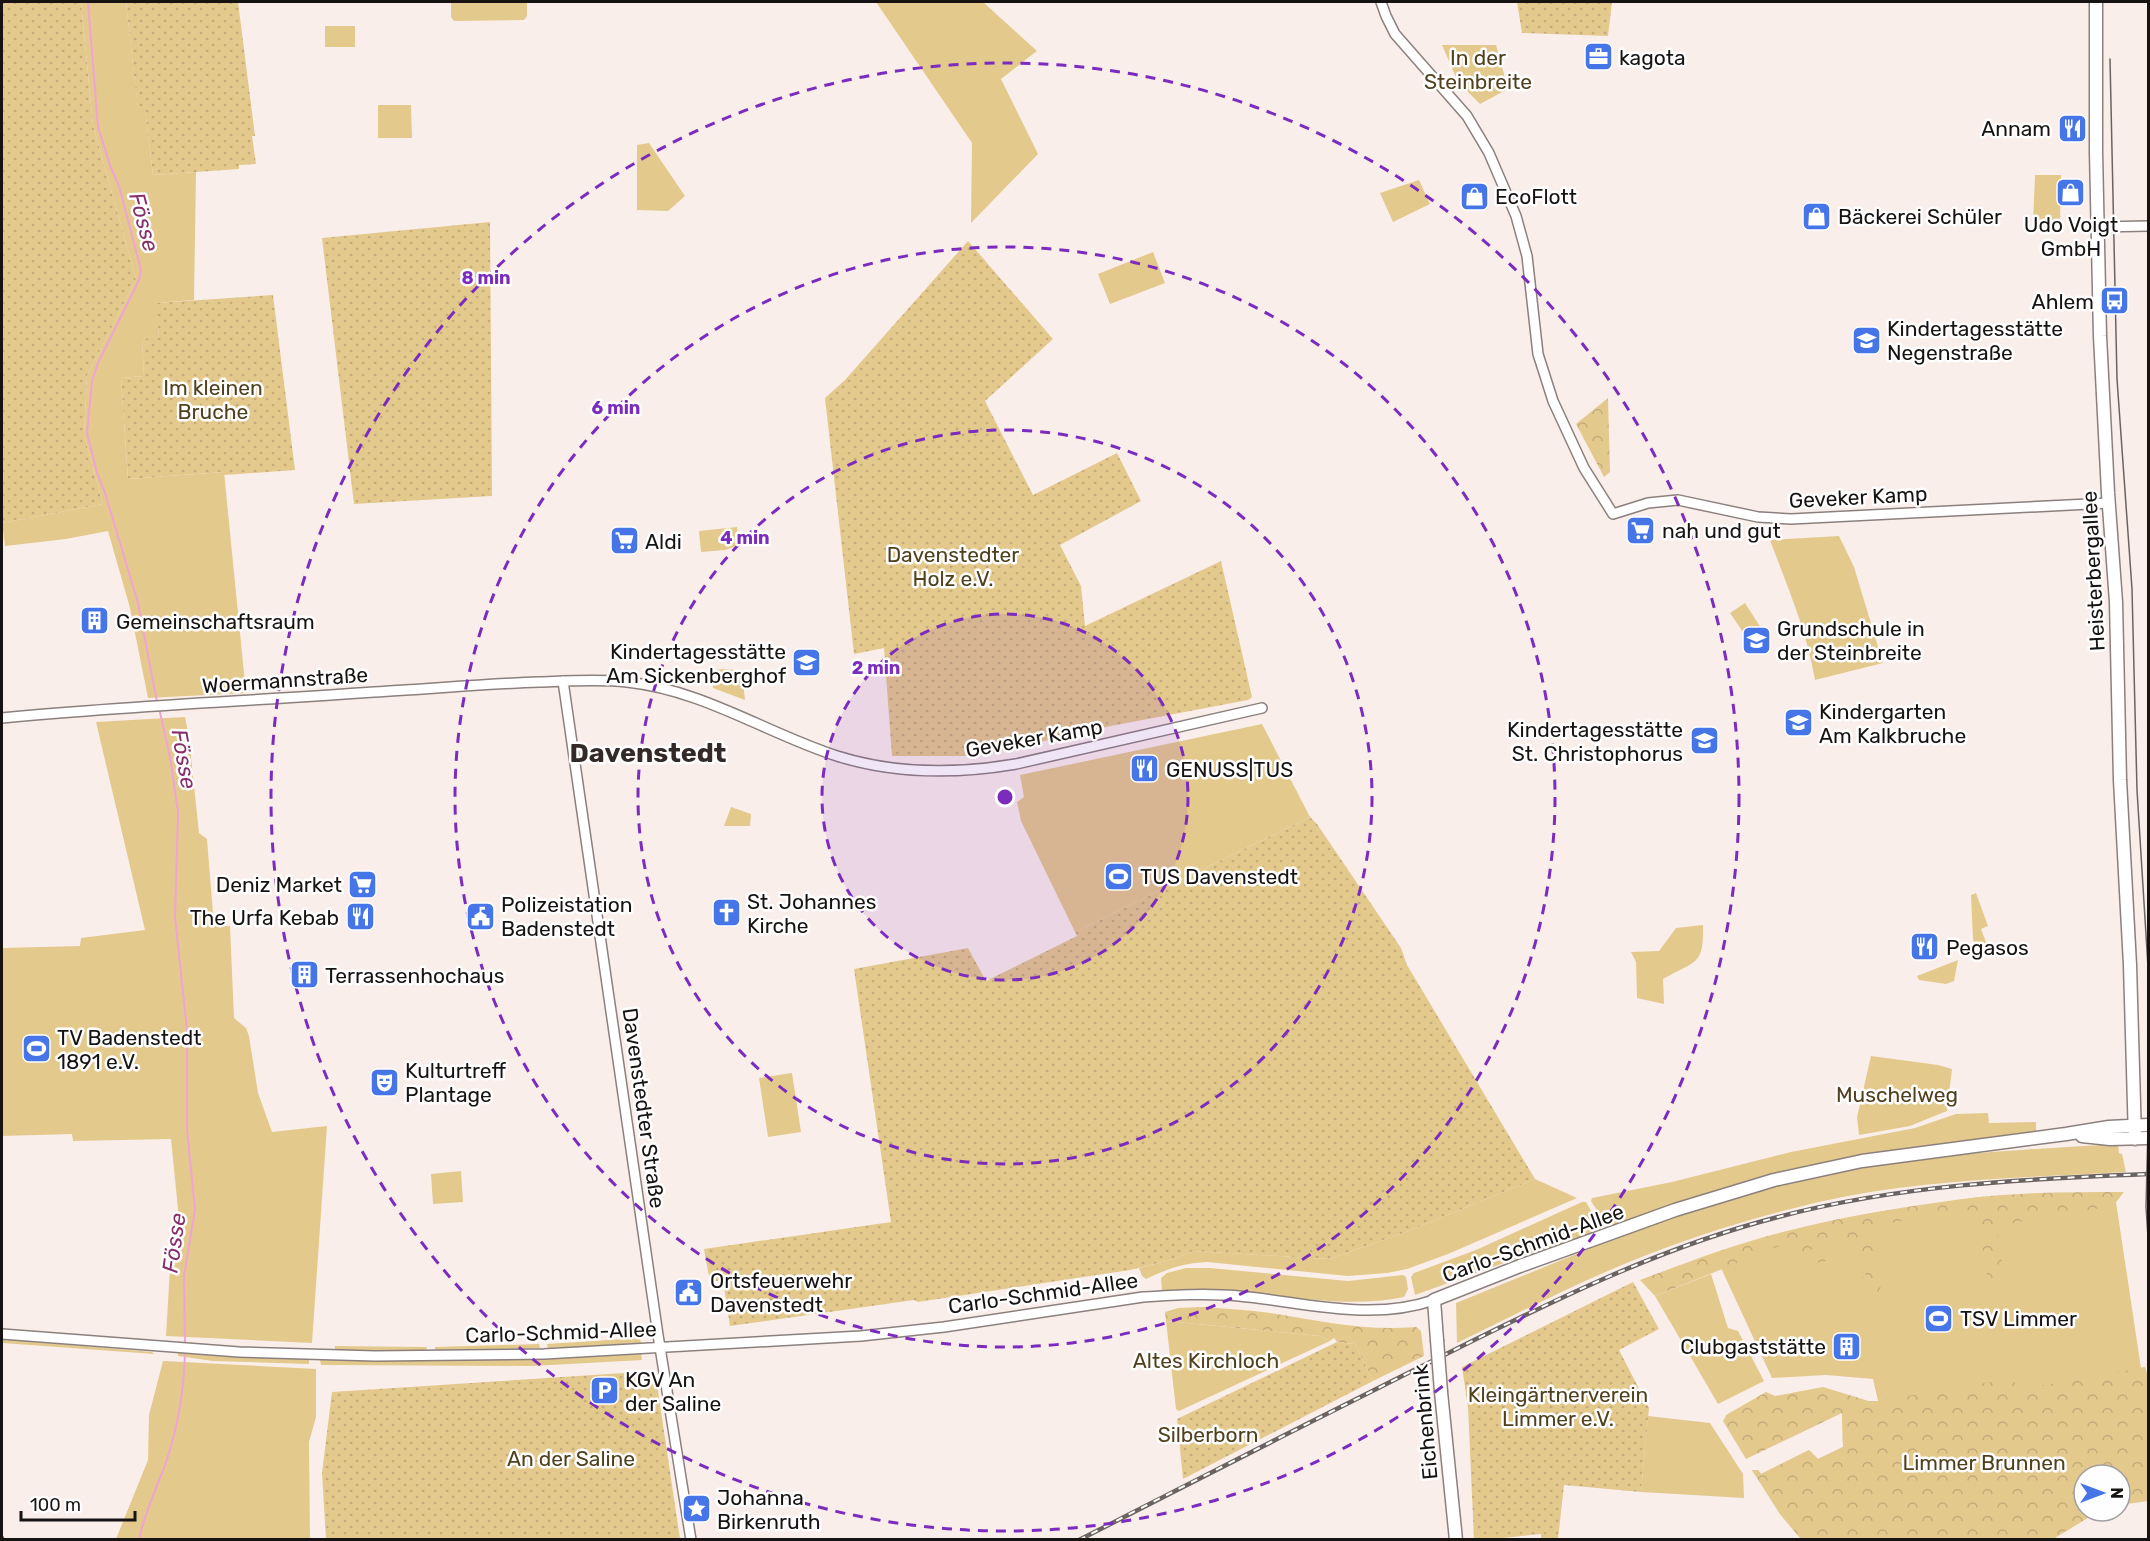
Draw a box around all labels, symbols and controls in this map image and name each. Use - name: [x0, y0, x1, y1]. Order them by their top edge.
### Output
- office icon: kagota: [1582, 41, 1614, 73]
- park label: In der Steinbreite: [1424, 45, 1532, 94]
- place label: kagota: [1619, 45, 1686, 70]
- restaurant icon: Annam: [2056, 112, 2088, 144]
- place label: Annam: [1981, 116, 2051, 141]
- shop icon: Udo Voigt GmbH: [2055, 177, 2087, 209]
- shop icon: EcoFlott: [1458, 180, 1490, 212]
- place label: EcoFlott: [1495, 184, 1577, 209]
- water label: Fösse: [123, 190, 165, 254]
- shop icon: Bäckerei Schüler: [1801, 200, 1833, 232]
- place label: Bäckerei Schüler: [1838, 204, 2002, 229]
- place label: Udo Voigt GmbH: [2024, 212, 2118, 261]
- text: 8 min: [461, 267, 511, 289]
- bus stop icon: Ahlem: [2099, 285, 2131, 317]
- place label: Ahlem: [2032, 289, 2094, 314]
- place label: Kindertagesstätte Negenstraße: [1887, 316, 2063, 365]
- school or university icon: Kindertagesstätte Negenstraße: [1850, 324, 1882, 356]
- park label: Im kleinen Bruche: [163, 375, 263, 424]
- text: 6 min: [592, 397, 640, 419]
- street label: Geveker Kamp: [1788, 481, 1928, 513]
- street label: Heisterbergallee: [2076, 490, 2110, 652]
- supermarket icon: nah und gut: [1625, 514, 1657, 546]
- place label: nah und gut: [1662, 518, 1781, 543]
- supermarket icon: Aldi: [608, 525, 640, 557]
- text: 4 min: [720, 527, 770, 549]
- place label: Aldi: [645, 529, 682, 554]
- park label: Davenstedter Holz e.V.: [887, 542, 1019, 591]
- building icon: Gemeinschaftsraum: [79, 605, 111, 637]
- place label: Gemeinschaftsraum: [116, 609, 315, 634]
- place label: Grundschule in der Steinbreite: [1777, 616, 1925, 665]
- school or university icon: Grundschule in der Steinbreite: [1740, 624, 1772, 656]
- place label: Kindertagesstätte Am Sickenberghof: [606, 639, 786, 688]
- school or university icon: Kindertagesstätte Am Sickenberghof: [791, 647, 823, 679]
- text: 2 min: [852, 657, 900, 679]
- street label: Woermannstraße: [201, 662, 369, 698]
- place label: Kindergarten Am Kalkbruche: [1819, 699, 1966, 748]
- school or university icon: Kindergarten Am Kalkbruche: [1782, 707, 1814, 739]
- street label: Geveker Kamp: [964, 714, 1104, 762]
- place label: Kindertagesstätte St. Christophorus: [1507, 717, 1683, 766]
- school or university icon: Kindertagesstätte St. Christophorus: [1688, 725, 1720, 757]
- water label: Fösse: [165, 727, 203, 791]
- district label: Davenstedt: [570, 737, 726, 769]
- restaurant icon: GENUSS|TUS: [1129, 753, 1161, 785]
- place label: GENUSS|TUS: [1166, 757, 1293, 782]
- centre of rings: [995, 787, 1015, 807]
- sports icon: TUS Davenstedt: [1103, 860, 1135, 892]
- place label: TUS Davenstedt: [1140, 864, 1298, 889]
- supermarket icon: Deniz Market: [347, 868, 379, 900]
- place label: Deniz Market: [216, 872, 342, 897]
- place label: St. Johannes Kirche: [747, 889, 876, 938]
- place label: Polizeistation Badenstedt: [501, 892, 632, 941]
- church icon: St. Johannes Kirche: [710, 897, 742, 929]
- public building icon: Polizeistation Badenstedt: [464, 900, 496, 932]
- restaurant icon: The Urfa Kebab: [344, 901, 376, 933]
- place label: The Urfa Kebab: [190, 905, 339, 930]
- restaurant icon: Pegasos: [1909, 931, 1941, 963]
- place label: Pegasos: [1946, 935, 2029, 960]
- building icon: Terrassenhochaus: [288, 959, 320, 991]
- place label: Terrassenhochaus: [325, 963, 504, 988]
- street label: Davenstedter Straße: [618, 1006, 670, 1210]
- place label: TV Badenstedt 1891 e.V.: [57, 1025, 201, 1074]
- sports icon: TV Badenstedt 1891 e.V.: [20, 1033, 52, 1065]
- place label: Kulturtreff Plantage: [405, 1058, 506, 1107]
- theatre icon: Kulturtreff Plantage: [368, 1066, 400, 1098]
- park label: Muschelweg: [1836, 1082, 1958, 1107]
- street label: Carlo-Schmid-Allee: [1439, 1198, 1627, 1288]
- water label: Fösse: [156, 1211, 192, 1275]
- street label: Carlo-Schmid-Allee: [946, 1267, 1140, 1319]
- place label: Ortsfeuerwehr Davenstedt: [710, 1268, 852, 1317]
- public building icon: Ortsfeuerwehr Davenstedt: [673, 1276, 705, 1308]
- sports icon: TSV Limmer: [1923, 1302, 1955, 1334]
- place label: TSV Limmer: [1960, 1306, 2077, 1331]
- street label: Carlo-Schmid-Allee: [465, 1316, 657, 1348]
- building icon: Clubgaststätte: [1831, 1330, 1863, 1362]
- place label: Clubgaststätte: [1680, 1334, 1826, 1359]
- park label: Altes Kirchloch: [1133, 1348, 1279, 1373]
- street label: Eichenbrink: [1407, 1363, 1442, 1481]
- place label: KGV An der Saline: [625, 1367, 721, 1416]
- parking icon: KGV An der Saline: [588, 1375, 620, 1407]
- park label: Kleingärtnerverein Limmer e.V.: [1468, 1382, 1648, 1431]
- park label: Silberborn: [1158, 1422, 1258, 1447]
- park label: An der Saline: [507, 1446, 635, 1471]
- park label: Limmer Brunnen: [1902, 1450, 2066, 1475]
- north arrow: [2072, 1463, 2132, 1523]
- scale bar: [21, 1484, 135, 1522]
- place label: Johanna Birkenruth: [717, 1485, 821, 1534]
- text: N: [2107, 1487, 2126, 1499]
- place icon: Johanna Birkenruth: [680, 1493, 712, 1525]
- text: 100 m: [30, 1494, 81, 1516]

